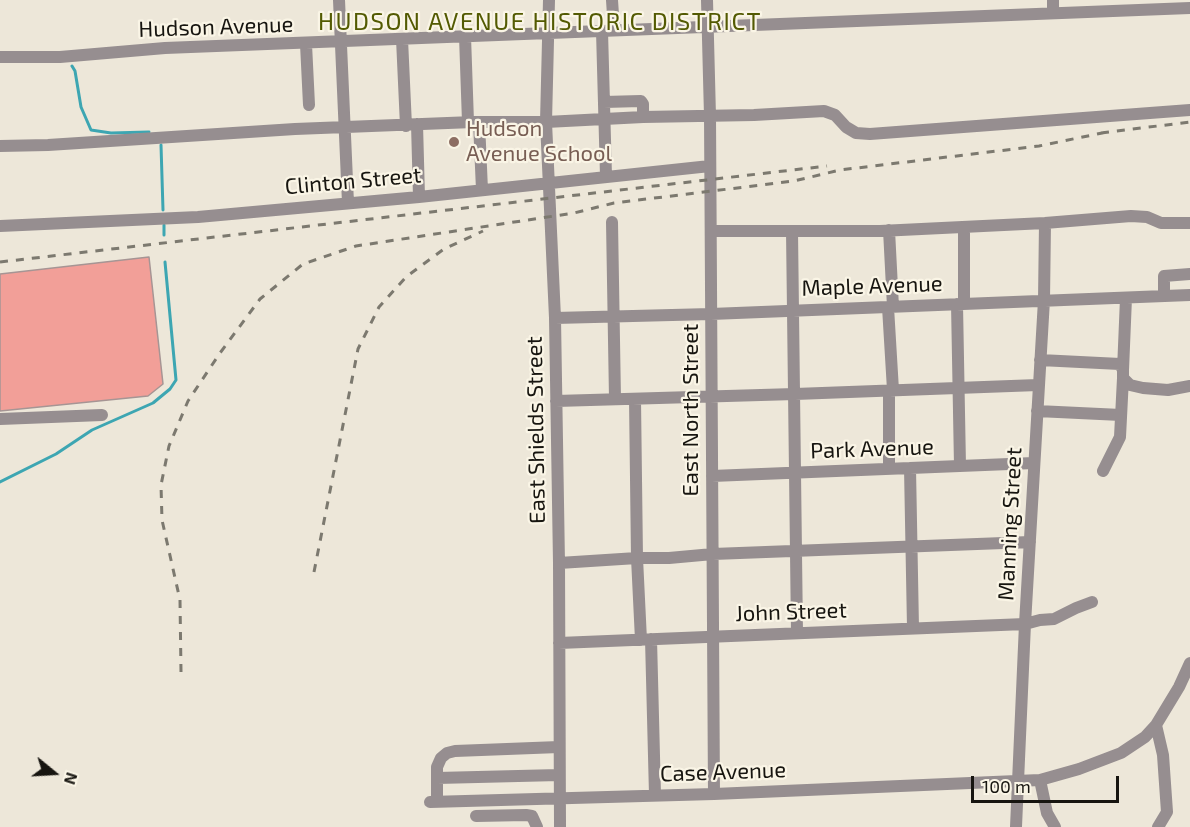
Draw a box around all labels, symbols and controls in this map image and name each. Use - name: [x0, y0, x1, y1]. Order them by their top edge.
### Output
- district label: HUDSON AVENUE HISTORIC DISTRICT: [318, 8, 762, 36]
- street label: Hudson Avenue: [138, 11, 294, 43]
- place label: Hudson Avenue School: [466, 116, 612, 168]
- marker: Hudson Avenue School: [447, 135, 461, 149]
- street label: Clinton Street: [284, 162, 422, 200]
- street label: Maple Avenue: [801, 270, 943, 302]
- street label: East North Street: [678, 324, 704, 496]
- street label: East Shields Street: [521, 336, 551, 524]
- street label: Park Avenue: [810, 434, 934, 464]
- street label: Manning Street: [993, 447, 1027, 601]
- street label: John Street: [735, 597, 847, 627]
- north arrow: [24, 743, 84, 803]
- street label: Case Avenue: [659, 757, 787, 787]
- scale bar: [974, 764, 1122, 802]
- text: N: [61, 770, 82, 787]
- text: 100 m: [982, 775, 1031, 797]

